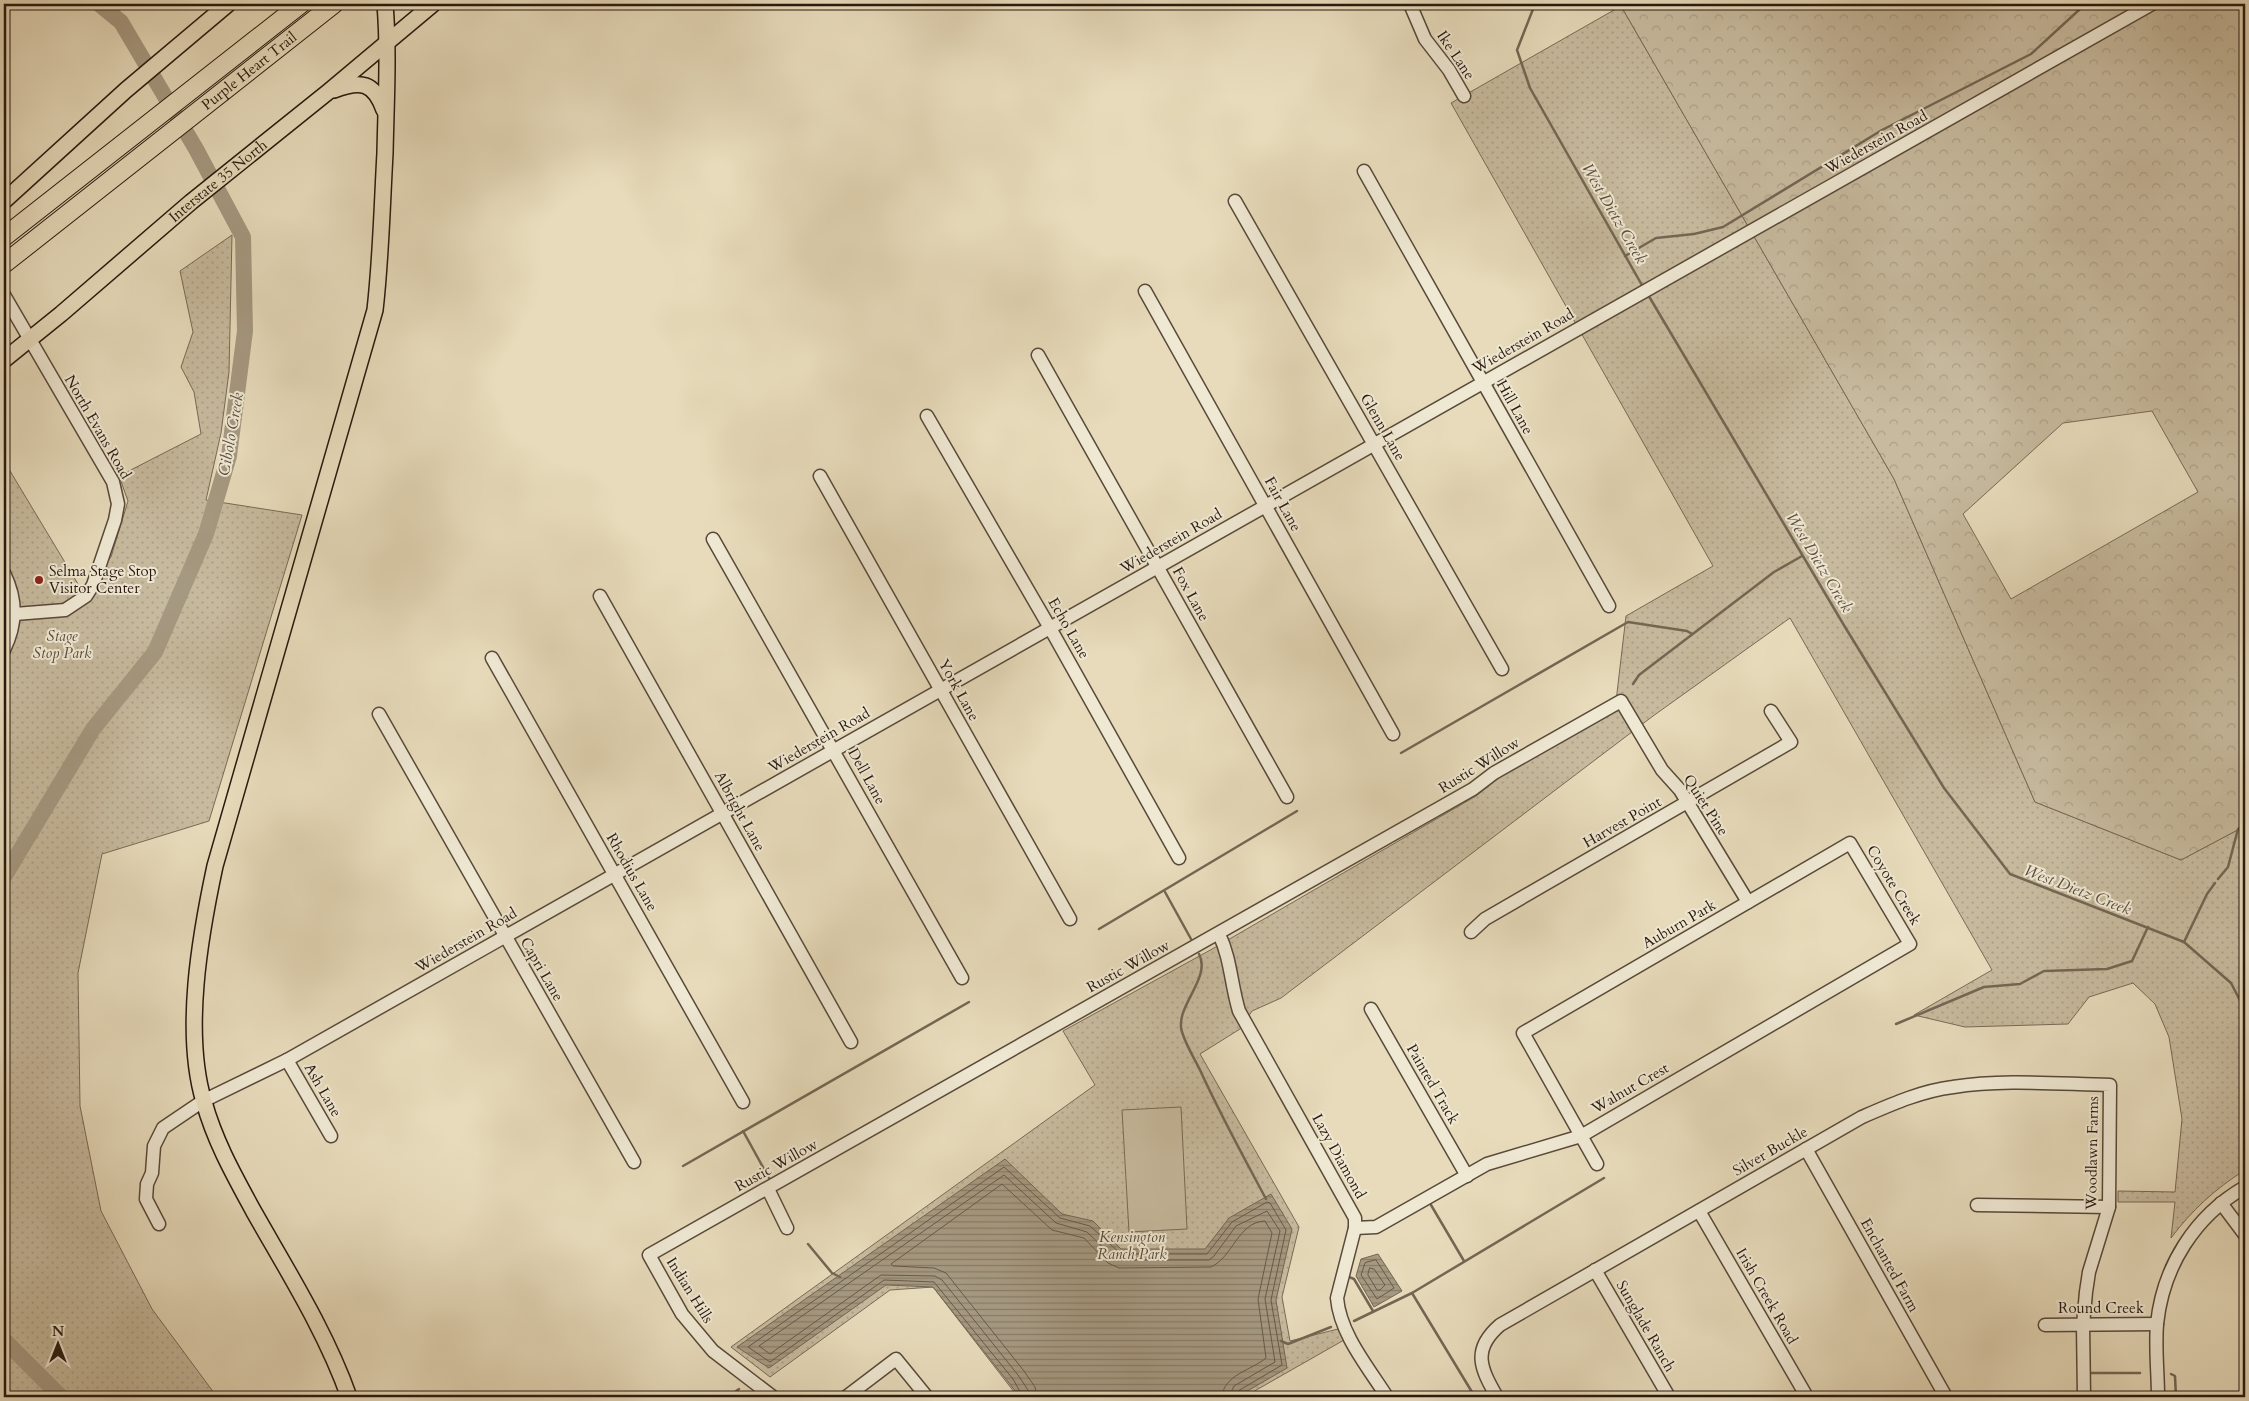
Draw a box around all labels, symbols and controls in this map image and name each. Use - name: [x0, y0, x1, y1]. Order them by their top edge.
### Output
- street label: Purple Heart Trail: [197, 27, 301, 115]
- street label: Ike Lane: [1432, 27, 1480, 83]
- street label: Wiederstein Road: [1820, 106, 1931, 179]
- street label: Interstate 35 North: [164, 134, 272, 227]
- water label: West Dietz Creek: [1576, 159, 1652, 268]
- street label: Wiederstein Road: [1468, 304, 1577, 379]
- street label: North Evans Road: [60, 371, 136, 483]
- street label: Hill Lane: [1492, 376, 1538, 438]
- street label: Glenn Lane: [1356, 390, 1410, 464]
- water label: Cibolo Creek: [213, 391, 249, 478]
- street label: Fair Lane: [1260, 473, 1306, 535]
- street label: Wiederstein Road: [1116, 504, 1225, 579]
- water label: West Dietz Creek: [1781, 508, 1858, 617]
- place label: Selma Stage Stop Visitor Center: [49, 561, 157, 598]
- street label: Fox Lane: [1168, 563, 1214, 625]
- marker: Selma Stage Stop Visitor Center: [33, 574, 45, 586]
- street label: Echo Lane: [1043, 594, 1095, 662]
- park label: Stage Stop Park: [33, 626, 92, 663]
- street label: York Lane: [934, 656, 984, 725]
- street label: Wiederstein Road: [764, 703, 873, 778]
- street label: Rustic Willow: [1435, 732, 1523, 798]
- street label: Dell Lane: [843, 744, 891, 808]
- street label: Albright Lane: [710, 767, 770, 855]
- street label: Quiet Pine: [1679, 770, 1733, 840]
- street label: Harvest Point: [1579, 791, 1665, 852]
- street label: Rhodius Lane: [602, 829, 663, 915]
- street label: Coyote Creek: [1862, 841, 1926, 929]
- water label: West Dietz Creek: [2021, 859, 2134, 921]
- street label: Auburn Park: [1638, 895, 1720, 953]
- street label: Wiederstein Road: [411, 903, 520, 978]
- street label: Capri Lane: [516, 933, 568, 1005]
- street label: Rustic Willow: [1083, 935, 1173, 997]
- street label: Painted Track: [1402, 1040, 1464, 1128]
- street label: Walnut Crest: [1587, 1058, 1672, 1119]
- street label: Ash Lane: [300, 1060, 346, 1121]
- street label: Woodlawn Farms: [2081, 1096, 2103, 1211]
- street label: Lazy Diamond: [1307, 1110, 1371, 1202]
- street label: Silver Buckle: [1729, 1121, 1811, 1181]
- street label: Rustic Willow: [731, 1134, 821, 1196]
- street label: Enchanted Farm: [1856, 1214, 1924, 1316]
- park label: Kensington Ranch Park: [1097, 1227, 1167, 1264]
- street label: Irish Creek Road: [1731, 1244, 1803, 1348]
- street label: Indian Hills: [662, 1253, 718, 1327]
- street label: Sunglade Ranch: [1612, 1277, 1681, 1376]
- street label: Round Creek: [2058, 1298, 2144, 1318]
- north arrow: [32, 1318, 82, 1368]
- text: N: [52, 1322, 64, 1341]

